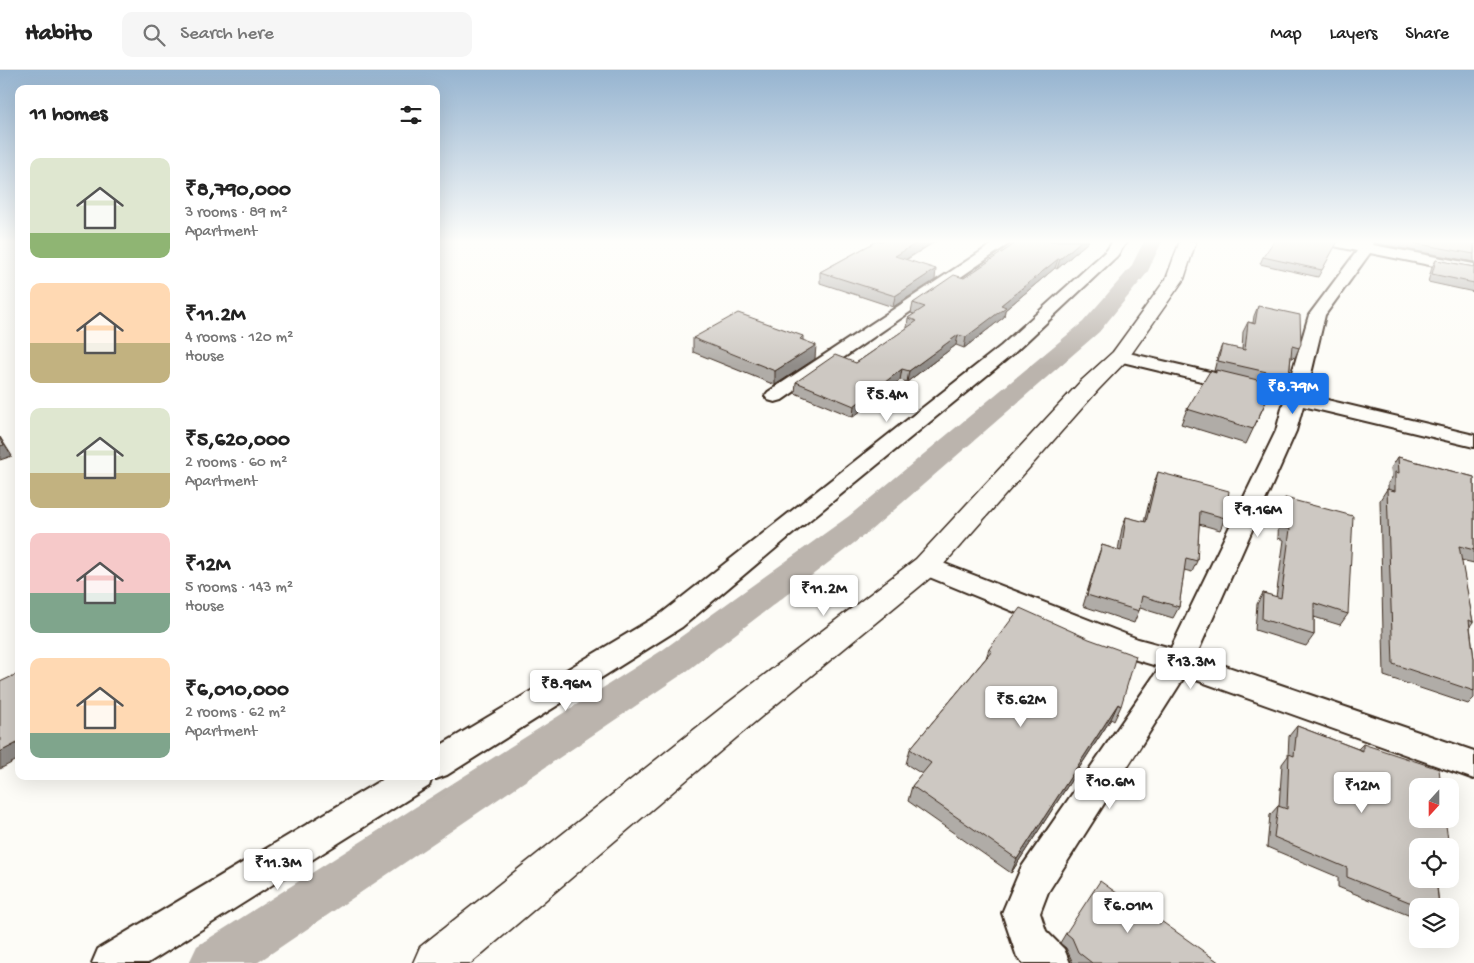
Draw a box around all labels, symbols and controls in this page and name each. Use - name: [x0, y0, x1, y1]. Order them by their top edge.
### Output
- search box: [122, 12, 472, 57]
- text: Habito: [25, 20, 92, 49]
- icon: search: [140, 21, 168, 49]
- text: Search here: [180, 23, 274, 46]
- text: Map: [1270, 24, 1302, 45]
- text: Layers: [1330, 24, 1377, 45]
- text: Share: [1405, 24, 1449, 45]
- icon: filters: [397, 101, 425, 129]
- text: 11 homes: [30, 103, 108, 128]
- icon: home: [70, 178, 130, 238]
- text: ₹8,790,000: [185, 179, 291, 204]
- text: 3 rooms · 89 m²: [185, 204, 287, 223]
- text: Apartment: [185, 223, 257, 242]
- icon: home: [70, 303, 130, 363]
- text: ₹11.2M: [185, 304, 245, 329]
- text: 4 rooms · 120 m²: [185, 329, 293, 348]
- text: House: [185, 348, 224, 367]
- pin: ₹8.79M: [1252, 372, 1334, 415]
- text: ₹8.79M: [1268, 379, 1318, 398]
- pin: ₹5.4M: [852, 380, 922, 423]
- text: ₹5.4M: [866, 387, 908, 406]
- icon: home: [70, 428, 130, 488]
- text: ₹5,620,000: [185, 429, 290, 454]
- text: 2 rooms · 60 m²: [185, 454, 287, 473]
- text: Apartment: [185, 473, 257, 492]
- pin: ₹9.16M: [1217, 496, 1299, 538]
- text: ₹9.16M: [1234, 502, 1282, 521]
- icon: home: [70, 553, 130, 613]
- text: ₹12M: [185, 554, 230, 579]
- pin: ₹11.2M: [783, 574, 865, 617]
- text: 5 rooms · 143 m²: [185, 579, 293, 598]
- text: ₹11.2M: [801, 581, 847, 600]
- text: House: [185, 598, 224, 617]
- pin: ₹13.3M: [1150, 648, 1232, 690]
- text: ₹13.3M: [1167, 654, 1215, 673]
- pin: ₹8.96M: [525, 670, 607, 712]
- text: ₹8.96M: [541, 676, 591, 695]
- icon: home: [70, 678, 130, 738]
- text: ₹6,010,000: [185, 679, 289, 704]
- pin: ₹5.62M: [980, 686, 1062, 728]
- text: ₹5.62M: [996, 692, 1046, 711]
- text: 2 rooms · 62 m²: [185, 704, 286, 723]
- text: Apartment: [185, 723, 257, 742]
- pin: ₹10.6M: [1069, 768, 1151, 810]
- pin: ₹12M: [1332, 772, 1392, 814]
- text: ₹10.6M: [1086, 774, 1134, 793]
- text: ₹12M: [1345, 778, 1379, 797]
- north arrow: [1409, 778, 1459, 828]
- map controls: [1409, 778, 1459, 948]
- button: locate: [1409, 838, 1459, 888]
- pin: ₹11.3M: [237, 848, 319, 891]
- text: ₹11.3M: [255, 855, 301, 874]
- pin: ₹6.01M: [1087, 892, 1169, 934]
- text: ₹6.01M: [1104, 898, 1152, 917]
- button: layers: [1409, 898, 1459, 948]

